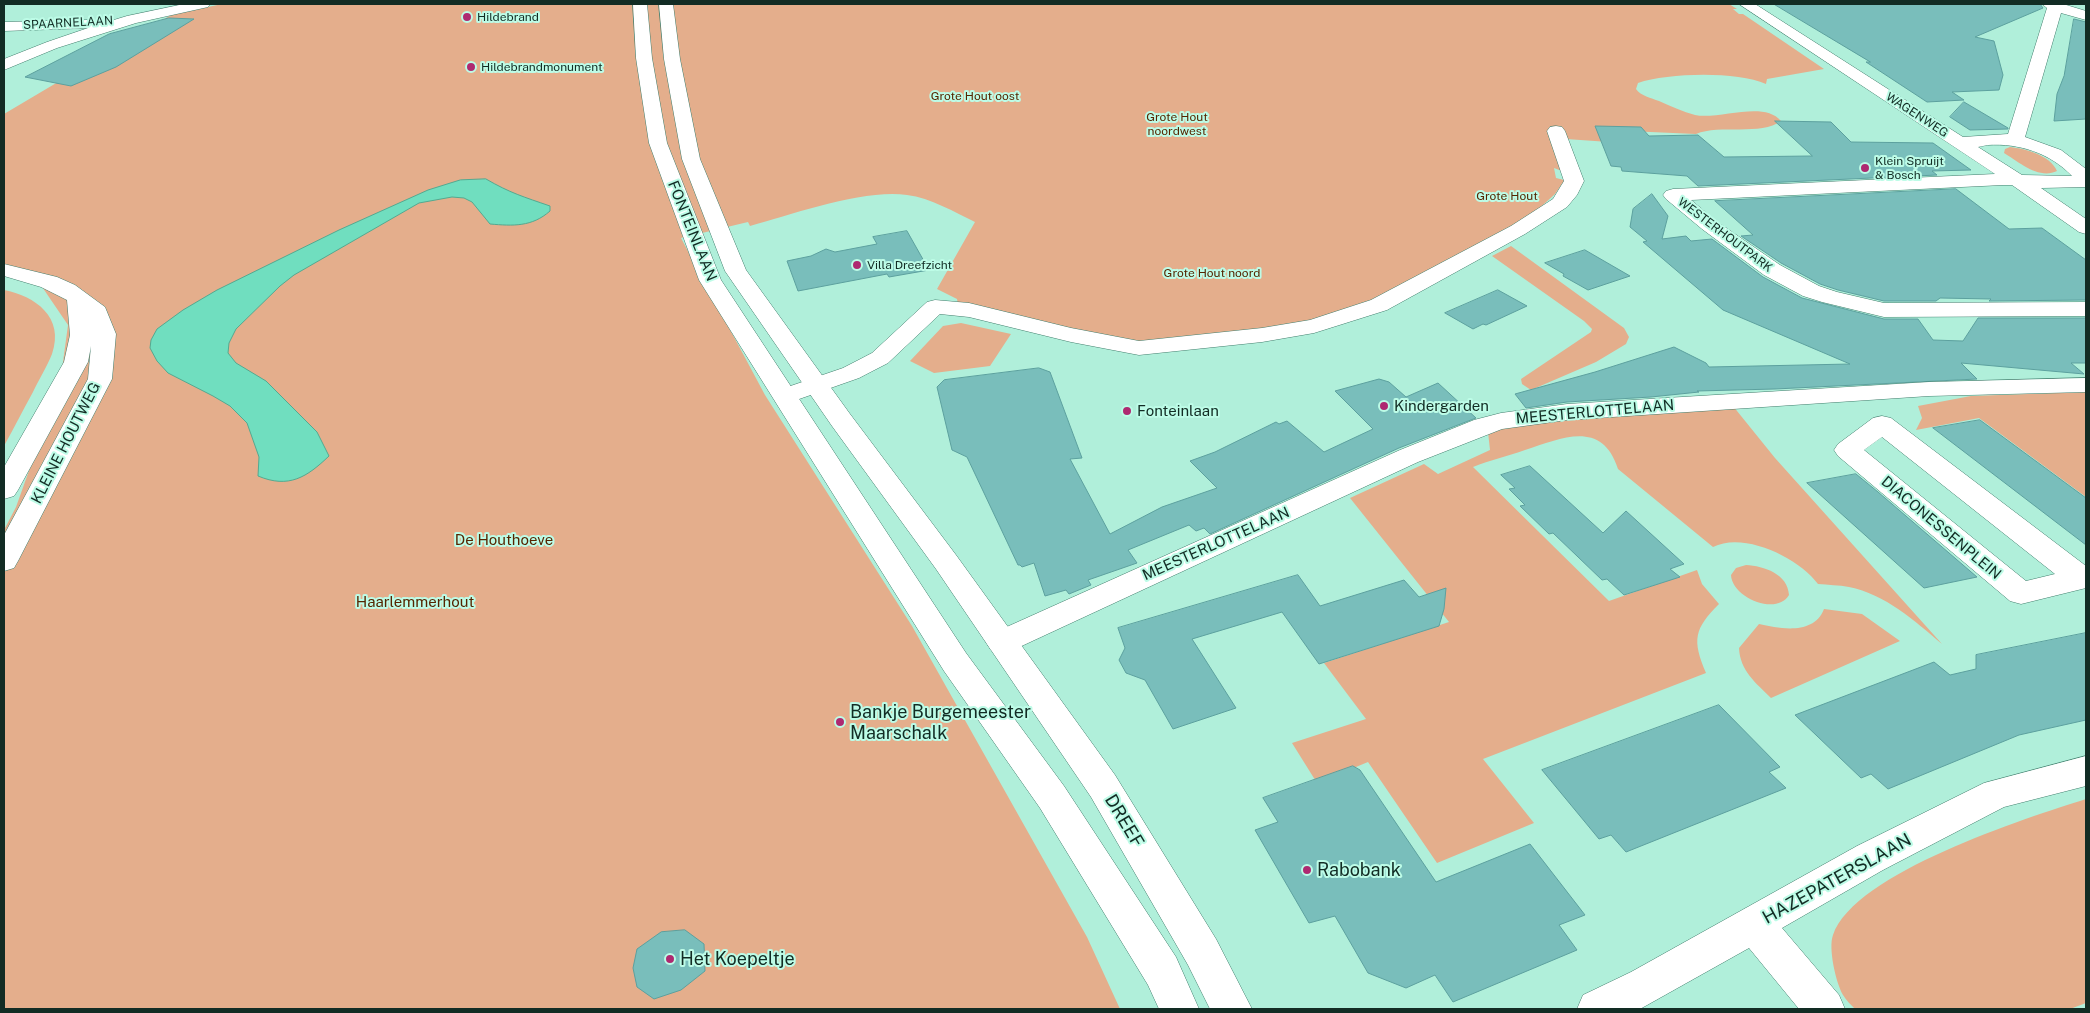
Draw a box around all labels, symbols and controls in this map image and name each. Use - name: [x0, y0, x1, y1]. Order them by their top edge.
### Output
- place label: Hildebrand: [477, 10, 539, 24]
- marker: Hildebrand: [461, 11, 473, 23]
- street label: SPAARNELAAN: [23, 13, 113, 33]
- place label: Hildebrandmonument: [481, 60, 603, 74]
- marker: Hildebrandmonument: [465, 61, 477, 73]
- park label: Grote Hout oost: [931, 89, 1019, 103]
- street label: WAGENWEG: [1883, 90, 1951, 140]
- park label: Grote Hout noordwest: [1146, 110, 1208, 138]
- place label: Klein Spruijt & Bosch: [1875, 154, 1944, 182]
- marker: Klein Spruijt & Bosch: [1859, 162, 1871, 174]
- street label: FONTEINLAAN: [664, 178, 720, 284]
- park label: Grote Hout: [1476, 189, 1538, 203]
- street label: WESTERHOUTPARK: [1675, 195, 1775, 275]
- place label: Villa Dreefzicht: [867, 258, 952, 272]
- marker: Villa Dreefzicht: [851, 259, 863, 271]
- park label: Grote Hout noord: [1164, 266, 1260, 280]
- street label: KLEINE HOUTWEG: [28, 379, 104, 507]
- street label: MEESTERLOTTELAAN: [1515, 396, 1675, 428]
- place label: Kindergarden: [1394, 397, 1489, 415]
- marker: Kindergarden: [1378, 400, 1390, 412]
- place label: Fonteinlaan: [1137, 402, 1219, 420]
- marker: Fonteinlaan: [1121, 405, 1133, 417]
- street label: DIACONESSENPLEIN: [1877, 473, 2005, 583]
- street label: MEESTERLOTTELAAN: [1140, 503, 1292, 585]
- park label: De Houthoeve: [455, 531, 553, 549]
- park label: Haarlemmerhout: [356, 593, 474, 611]
- place label: Bankje Burgemeester Maarschalk: [850, 701, 1031, 744]
- marker: Bankje Burgemeester Maarschalk: [834, 716, 846, 728]
- street label: DREEF: [1100, 791, 1148, 851]
- street label: HAZEPATERSLAAN: [1759, 829, 1915, 929]
- place label: Rabobank: [1317, 859, 1401, 881]
- marker: Rabobank: [1301, 864, 1313, 876]
- place label: Het Koepeltje: [680, 948, 795, 970]
- marker: Het Koepeltje: [664, 953, 676, 965]

